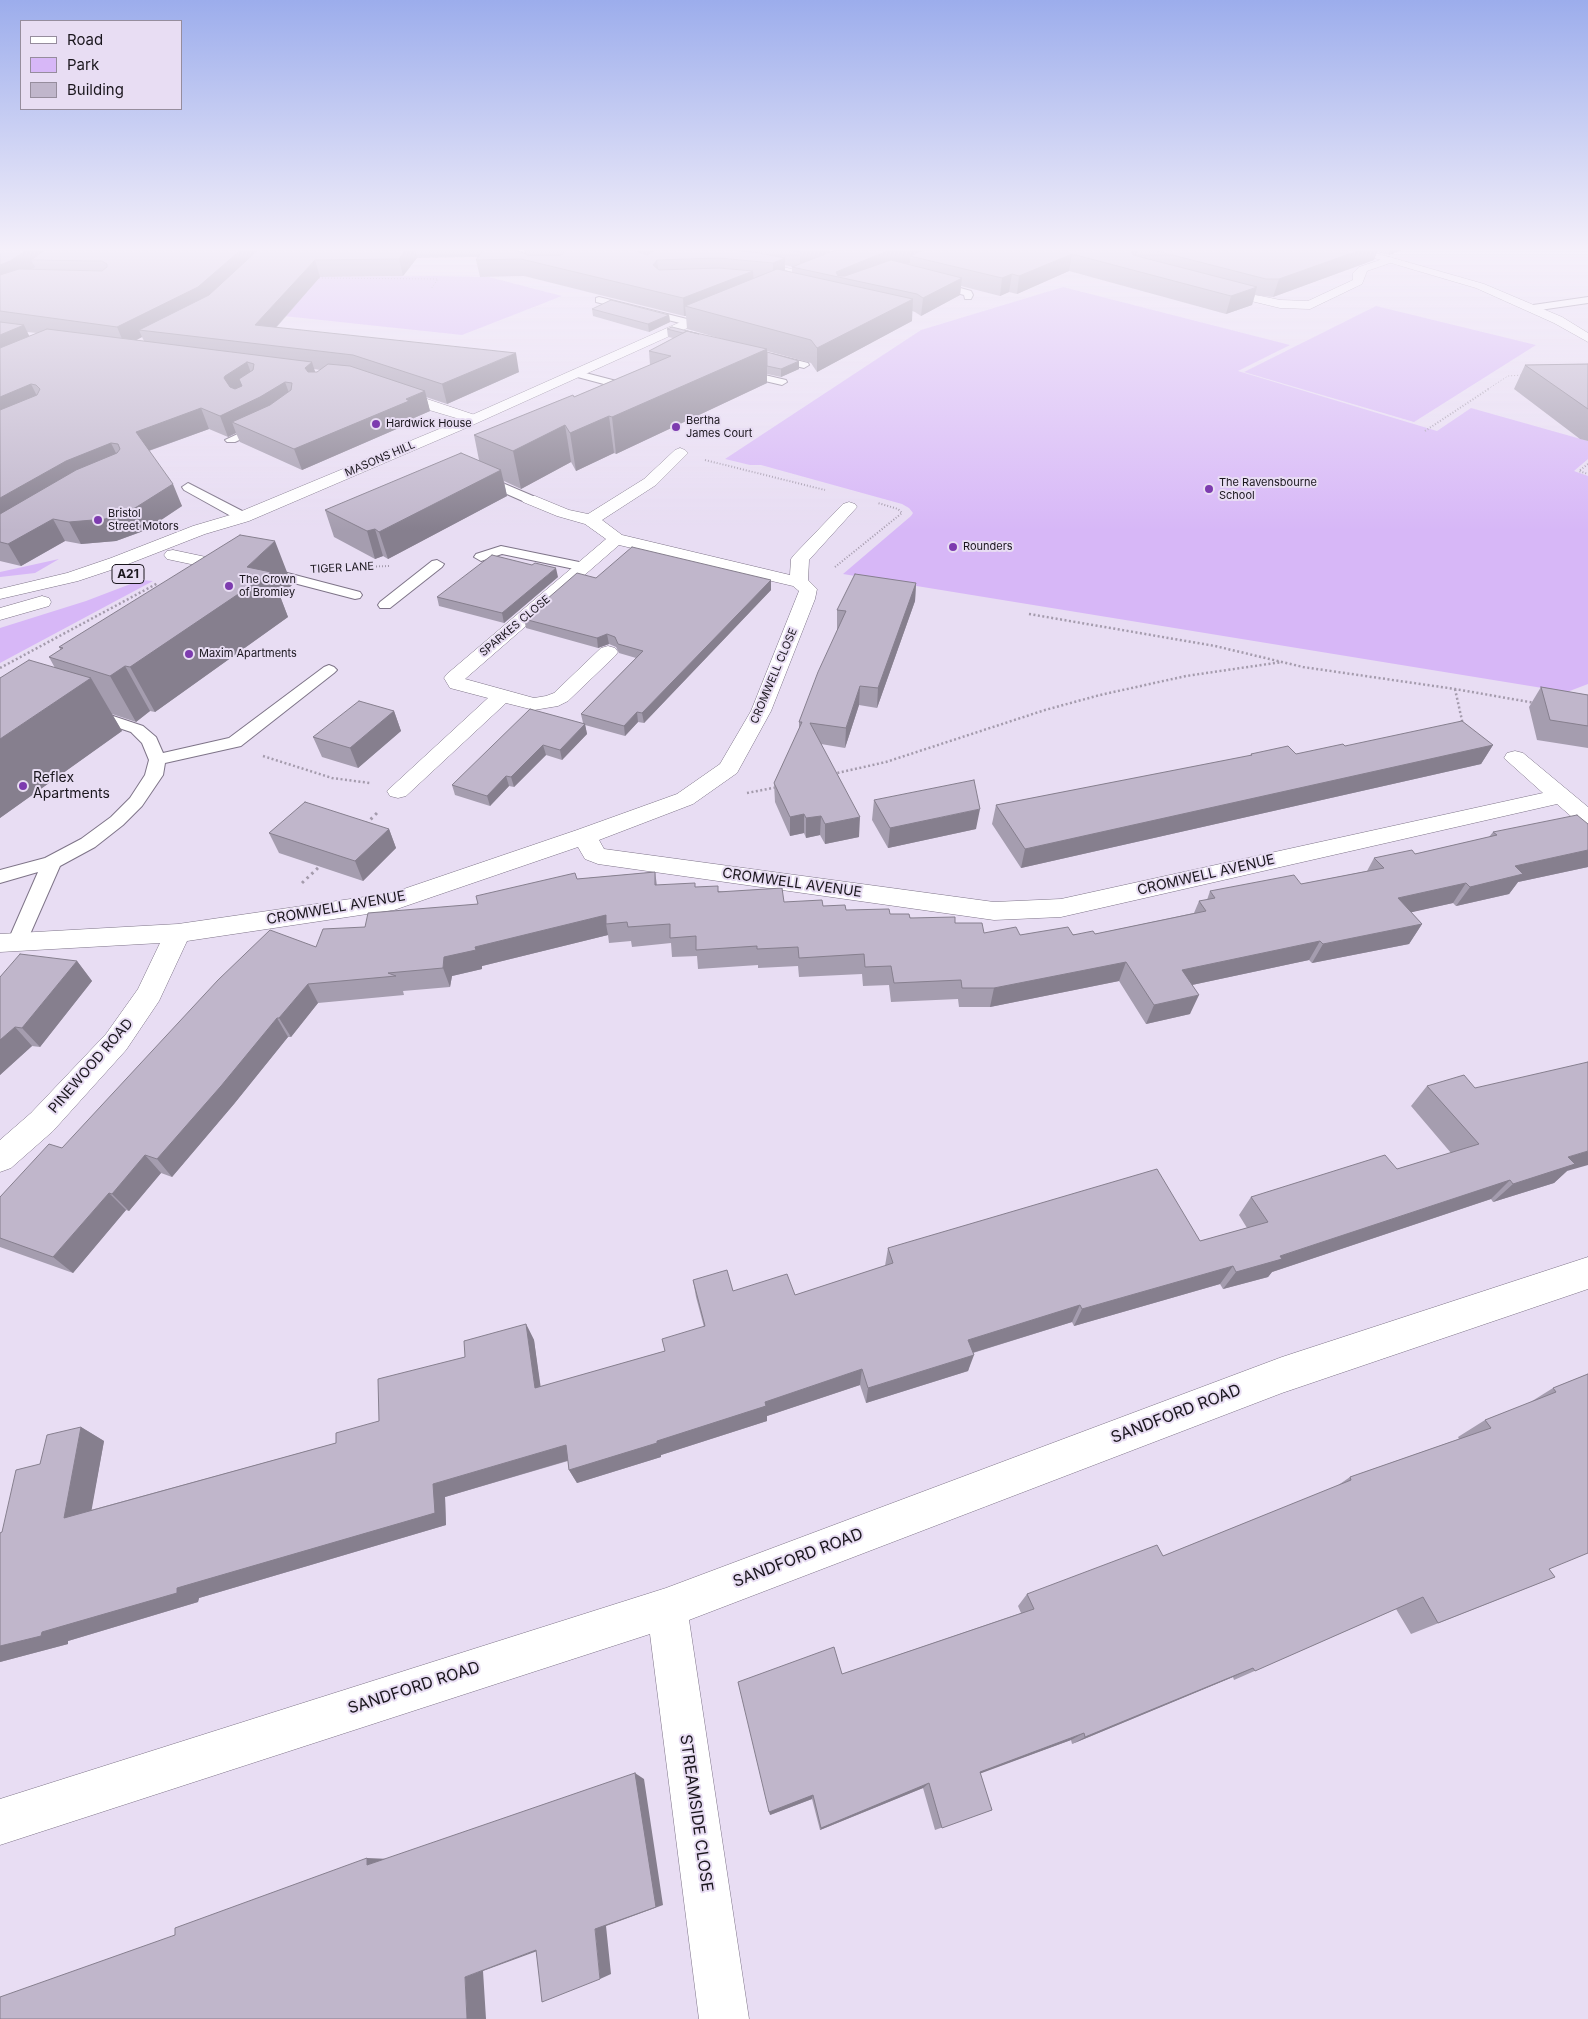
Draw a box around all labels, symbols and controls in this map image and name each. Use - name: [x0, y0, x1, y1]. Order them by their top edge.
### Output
- legend: [20, 20, 182, 110]
- text: Road: [67, 30, 103, 49]
- text: Park: [67, 55, 99, 74]
- text: Building: [67, 80, 124, 99]
- place label: Bertha James Court: [686, 414, 752, 440]
- place label: Hardwick House: [386, 417, 472, 431]
- marker: Hardwick House: [370, 418, 382, 430]
- marker: Bertha James Court: [670, 421, 682, 433]
- street label: MASONS HILL: [343, 438, 417, 480]
- place label: The Ravensbourne School: [1219, 476, 1317, 502]
- marker: The Ravensbourne School: [1203, 483, 1215, 495]
- place label: Bristol Street Motors: [108, 507, 179, 533]
- marker: Bristol Street Motors: [92, 514, 104, 526]
- place label: Rounders: [963, 540, 1013, 554]
- marker: Rounders: [947, 541, 959, 553]
- street label: TIGER LANE: [310, 560, 374, 576]
- road number: A21: [112, 564, 144, 584]
- place label: The Crown of Bromley: [239, 573, 296, 599]
- marker: The Crown of Bromley: [223, 580, 235, 592]
- street label: SPARKES CLOSE: [477, 593, 553, 659]
- street label: CROMWELL CLOSE: [748, 626, 800, 726]
- place label: Maxim Apartments: [199, 647, 297, 661]
- marker: Maxim Apartments: [183, 648, 195, 660]
- place label: Reflex Apartments: [33, 770, 110, 802]
- marker: Reflex Apartments: [17, 780, 29, 792]
- street label: CROMWELL AVENUE: [1136, 851, 1276, 899]
- street label: CROMWELL AVENUE: [721, 865, 863, 901]
- street label: CROMWELL AVENUE: [265, 888, 407, 928]
- street label: PINEWOOD ROAD: [45, 1015, 137, 1117]
- street label: SANDFORD ROAD: [1108, 1380, 1244, 1448]
- street label: SANDFORD ROAD: [730, 1524, 866, 1592]
- street label: SANDFORD ROAD: [346, 1658, 482, 1718]
- street label: STREAMSIDE CLOSE: [675, 1733, 717, 1893]

